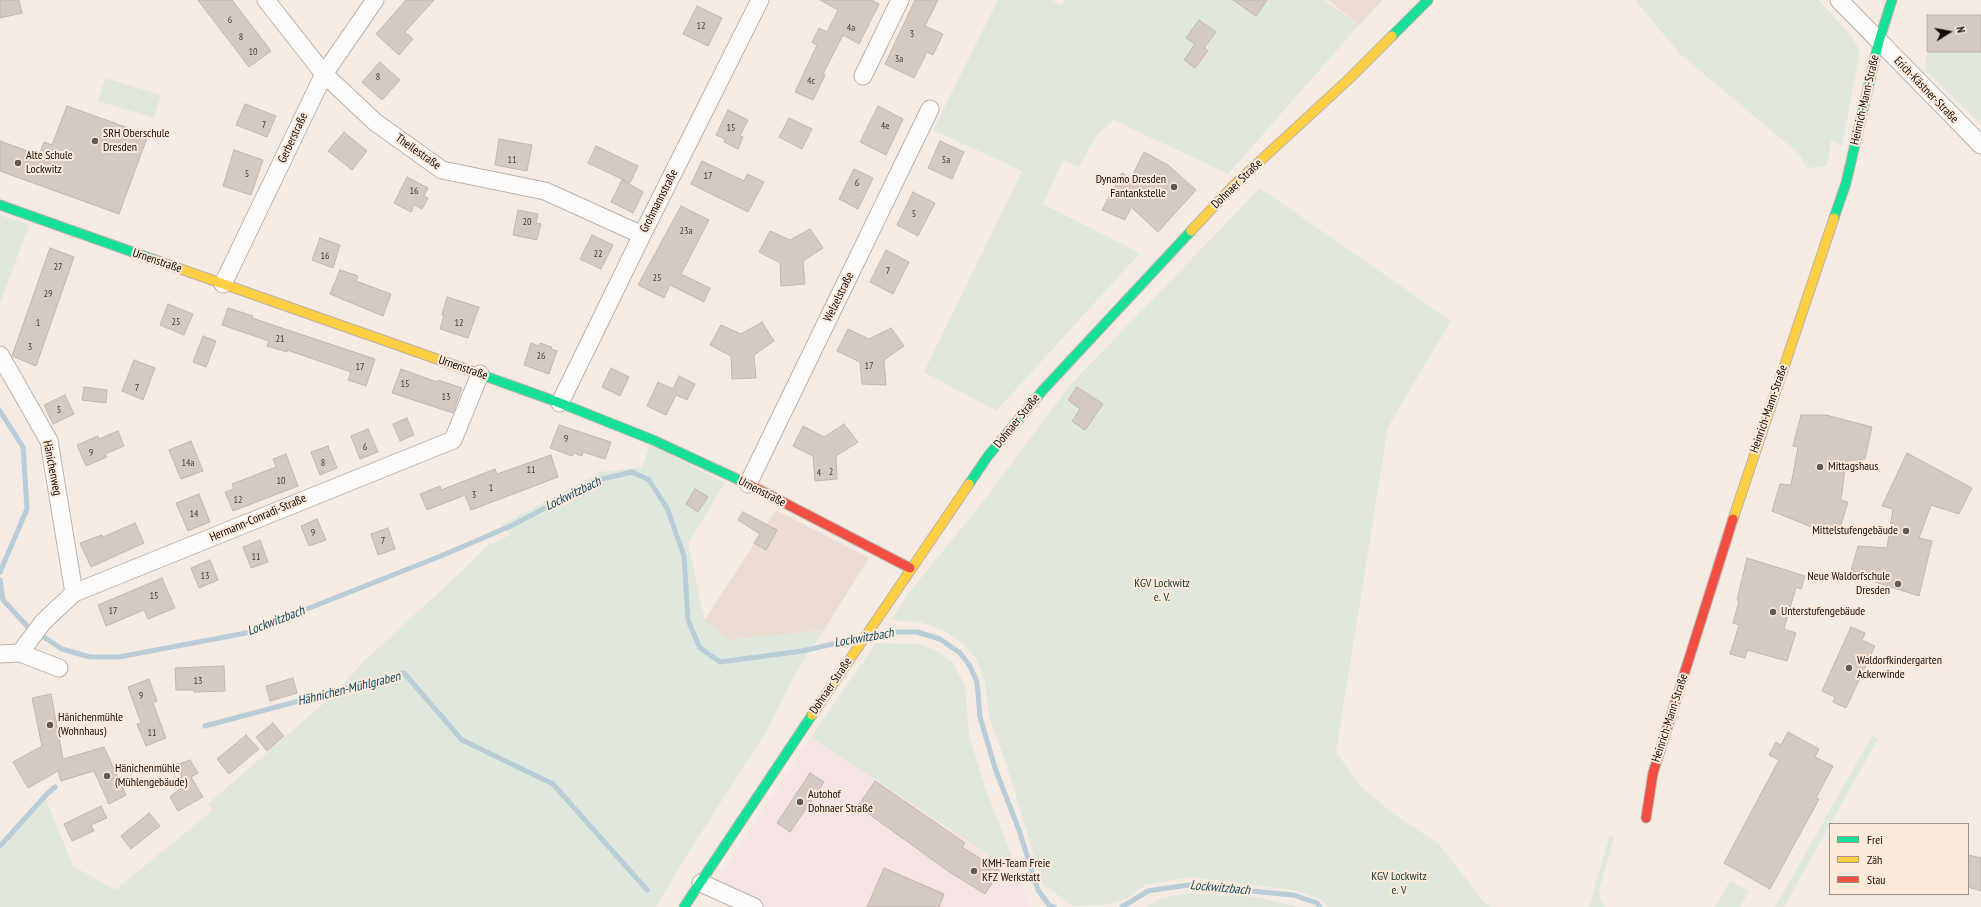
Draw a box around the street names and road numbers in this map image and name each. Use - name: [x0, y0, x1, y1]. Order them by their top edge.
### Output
- street label: Heinrich-Mann-Straße: [1848, 54, 1882, 146]
- street label: Erich-Kästner-Straße: [1891, 54, 1961, 126]
- street label: Gerberstraße: [275, 111, 311, 165]
- street label: Theilestraße: [392, 131, 444, 173]
- street label: Dohnaer Straße: [1209, 156, 1265, 212]
- street label: Grohmannstraße: [637, 167, 681, 235]
- street label: Urnenstraße: [130, 246, 184, 276]
- street label: Welzelstraße: [821, 270, 857, 324]
- street label: Urnenstraße: [436, 353, 490, 383]
- street label: Heinrich-Mann-Straße: [1747, 363, 1791, 455]
- street label: Dohnaer Straße: [991, 391, 1043, 451]
- street label: Hänichenweg: [40, 439, 64, 497]
- street label: Urnenstraße: [736, 474, 788, 510]
- street label: Hermann-Conradi-Straße: [207, 491, 309, 545]
- street label: Dohnaer Straße: [807, 655, 855, 717]
- street label: Heinrich-Mann-Straße: [1649, 672, 1691, 764]

